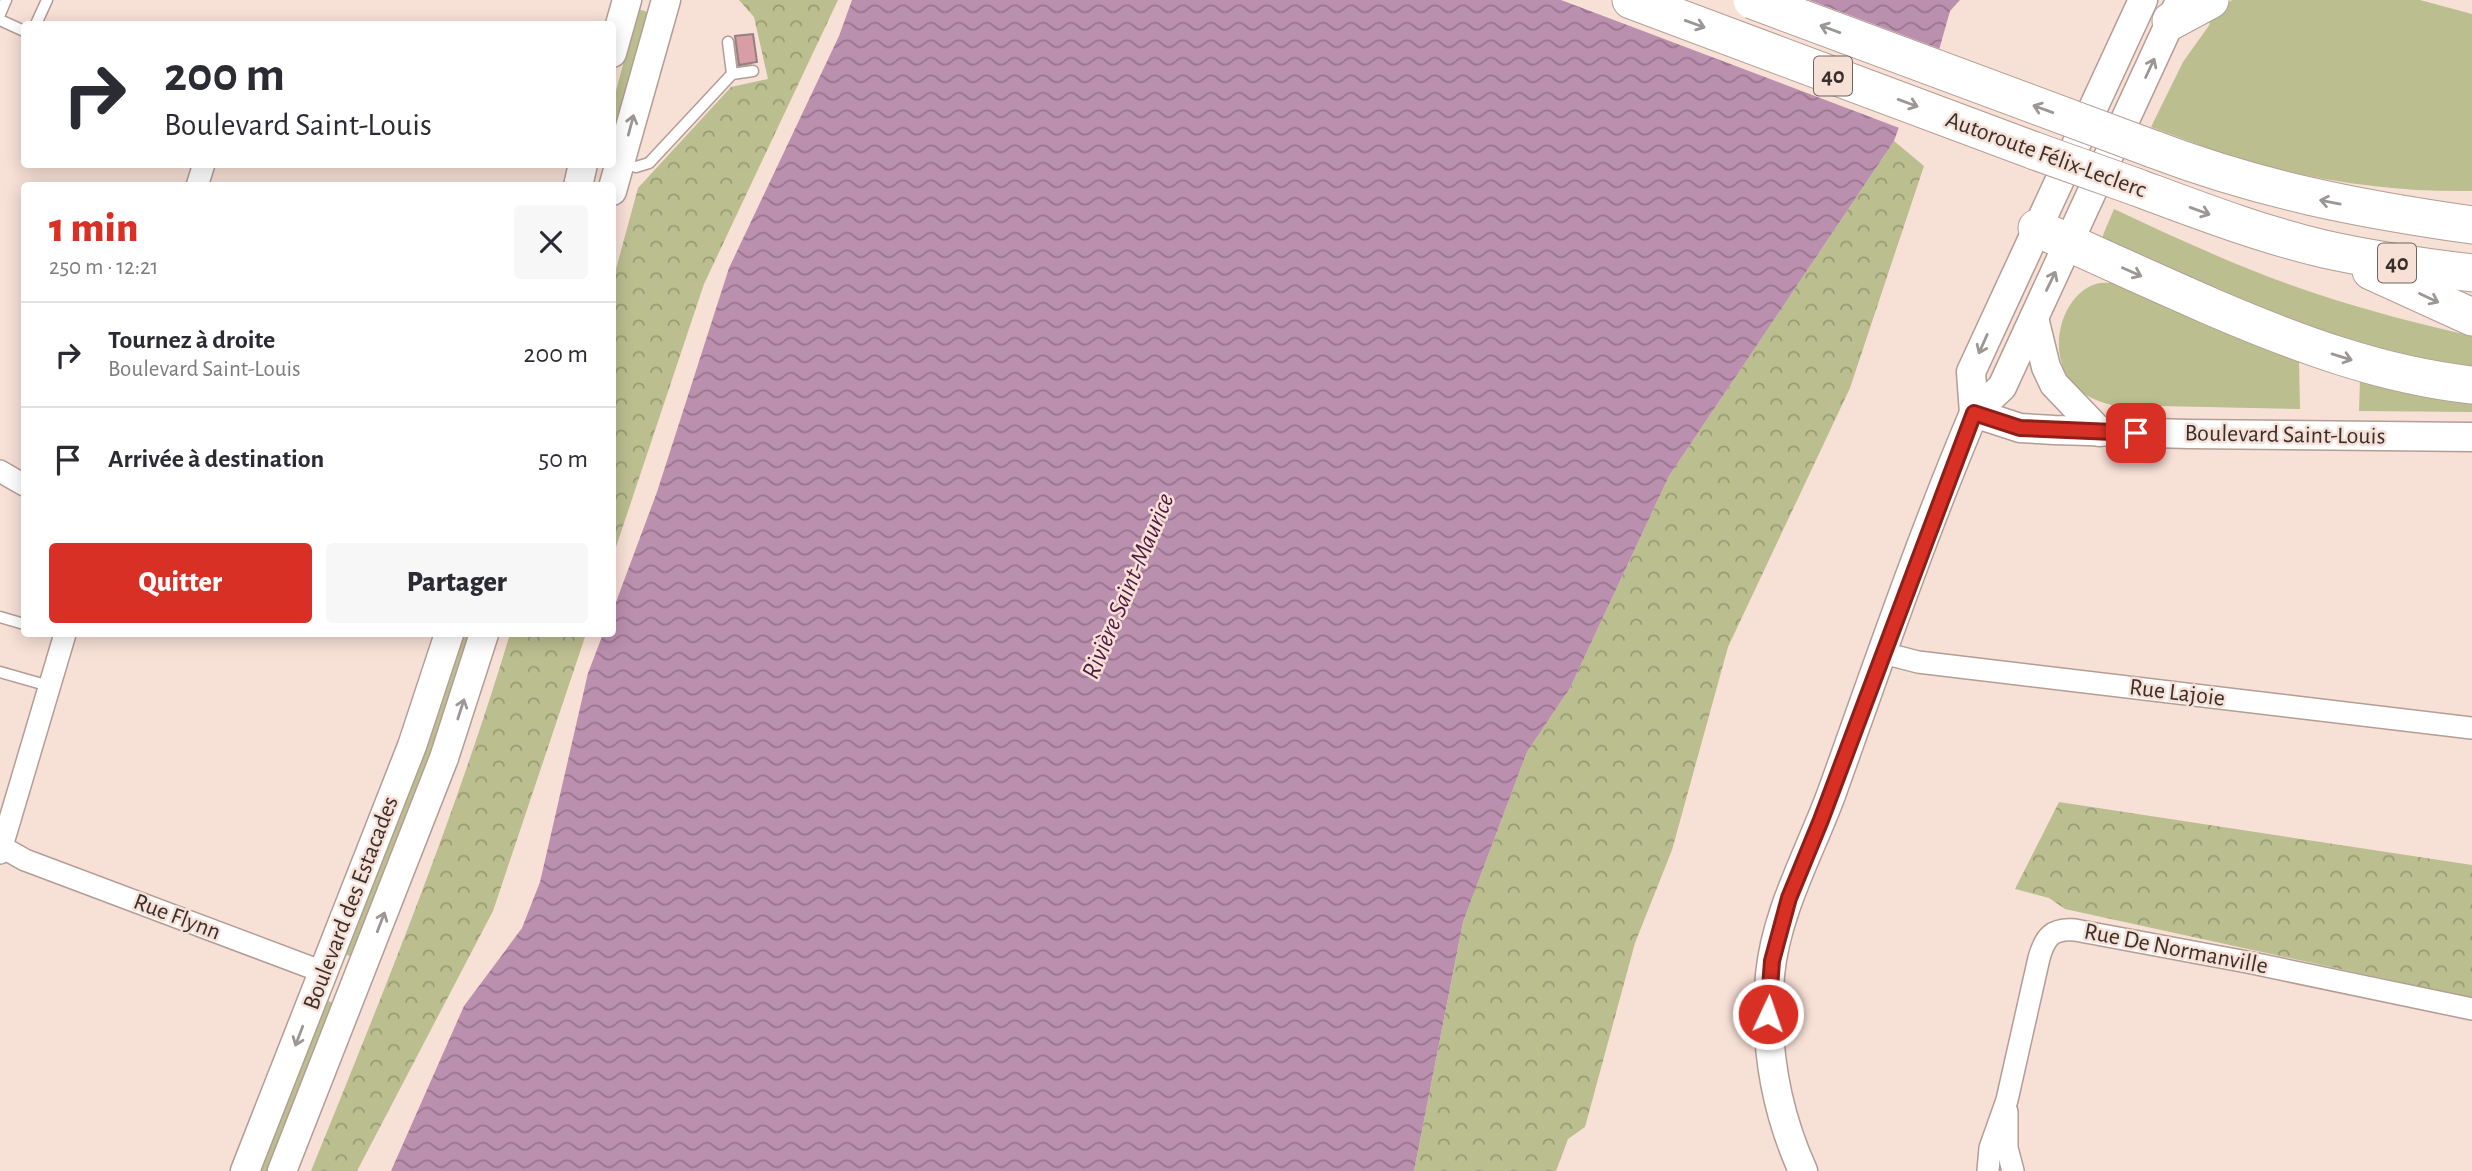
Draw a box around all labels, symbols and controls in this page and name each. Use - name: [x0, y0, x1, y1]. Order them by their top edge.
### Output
- one-way arrow: [1683, 19, 1705, 31]
- one-way arrow: [1820, 22, 1842, 34]
- icon: right: [49, 49, 140, 140]
- text: 200 m: [164, 51, 285, 100]
- road number: 40: [1814, 57, 1852, 96]
- one-way arrow: [2144, 58, 2157, 79]
- one-way arrow: [1896, 98, 1918, 111]
- one-way arrow: [2033, 101, 2055, 114]
- street label: Autoroute Félix-Leclerc: [1943, 108, 2149, 202]
- text: Boulevard Saint-Louis: [164, 109, 432, 141]
- one-way arrow: [625, 114, 638, 136]
- one-way arrow: [2319, 195, 2342, 208]
- button: close: [514, 205, 588, 279]
- one-way arrow: [2188, 206, 2210, 218]
- text: 1 min: [49, 207, 138, 249]
- road number: 40: [2378, 244, 2416, 282]
- text: 250 m · 12:21: [49, 256, 158, 279]
- one-way arrow: [2120, 266, 2142, 279]
- one-way arrow: [2045, 271, 2059, 292]
- one-way arrow: [2418, 291, 2439, 305]
- text: Tournez à droite: [108, 327, 275, 353]
- one-way arrow: [1976, 333, 1989, 354]
- icon: right: [49, 336, 87, 374]
- text: 200 m: [524, 341, 588, 367]
- one-way arrow: [2331, 352, 2353, 365]
- text: Boulevard Saint-Louis: [108, 358, 301, 381]
- pin: [2106, 403, 2166, 463]
- icon: arrive: [2117, 414, 2155, 452]
- street label: Boulevard Saint-Louis: [2184, 421, 2386, 449]
- icon: arrive: [49, 441, 87, 479]
- text: Arrivée à destination: [108, 446, 324, 472]
- text: 50 m: [538, 446, 588, 472]
- water label: Rivière Saint-Maurice: [1077, 489, 1179, 683]
- button: Quitter: [49, 543, 312, 623]
- button: Partager: [326, 543, 588, 623]
- street label: Rue Lajoie: [2128, 675, 2226, 711]
- one-way arrow: [456, 698, 469, 720]
- street label: Boulevard des Estacades: [299, 793, 403, 1013]
- street label: Rue Flynn: [130, 889, 224, 945]
- one-way arrow: [376, 911, 389, 933]
- street label: Rue De Normanville: [2082, 919, 2270, 979]
- position arrow: [1731, 977, 1805, 1051]
- one-way arrow: [291, 1025, 304, 1046]

